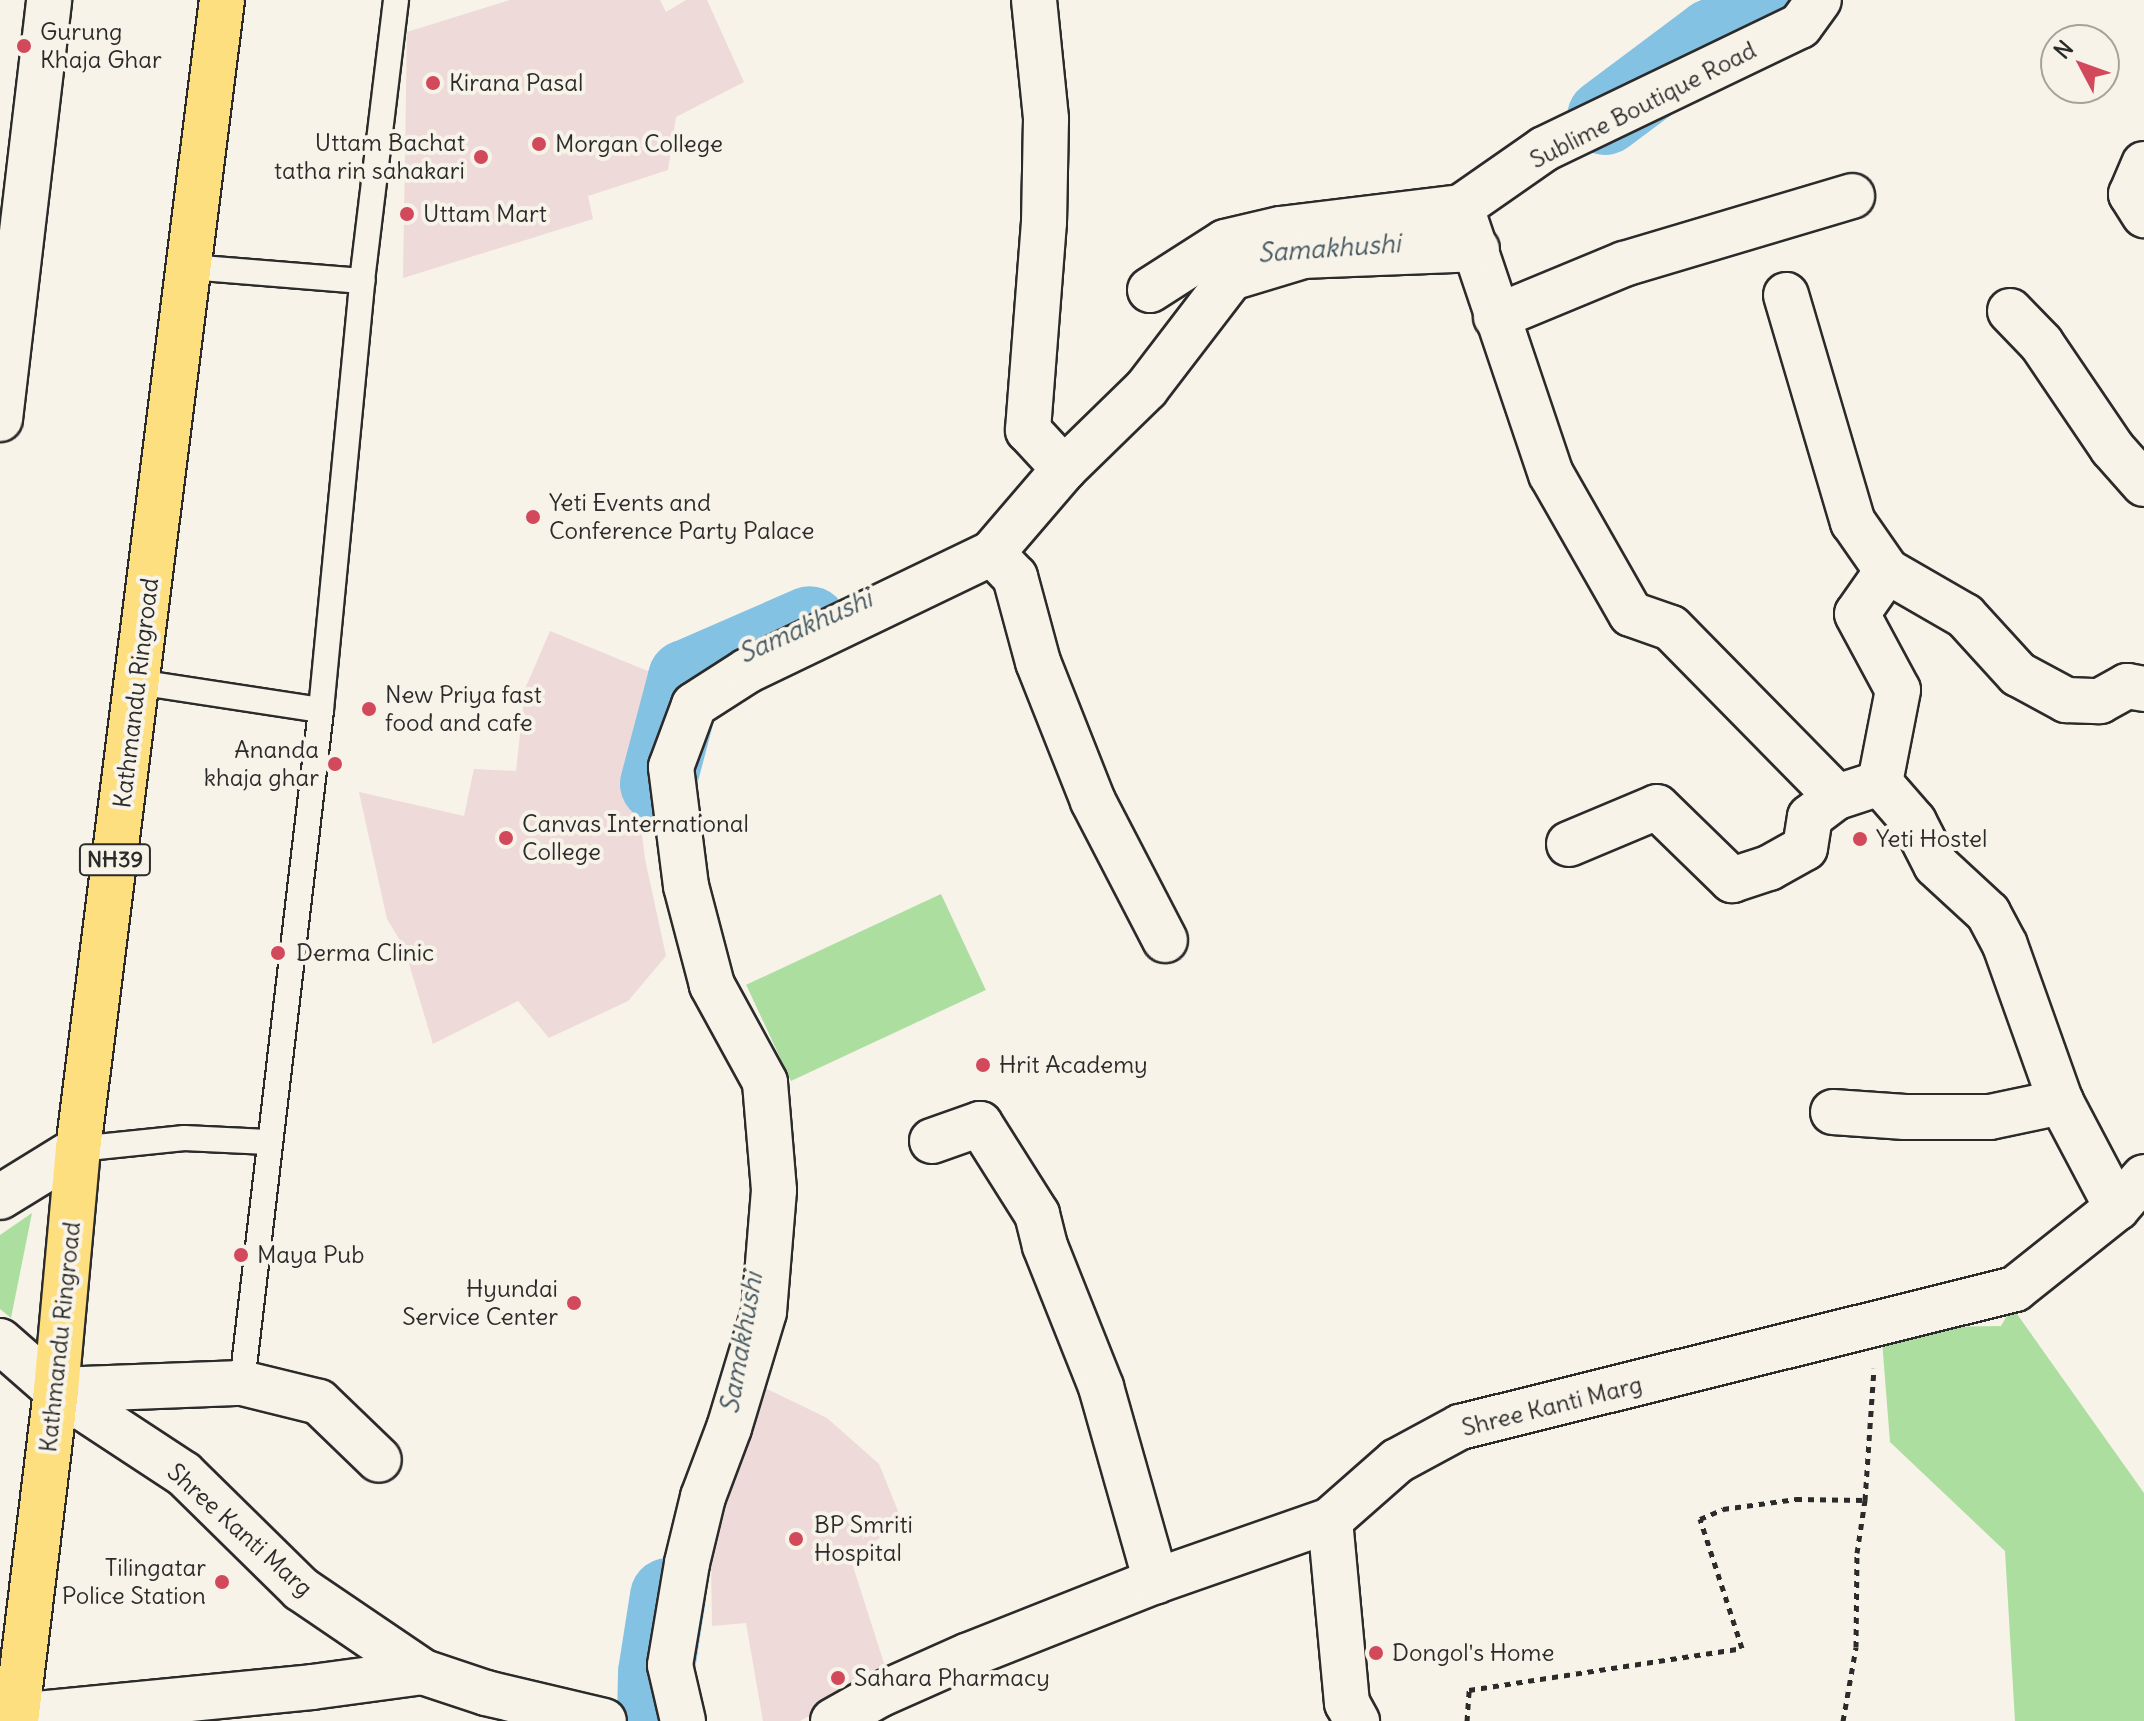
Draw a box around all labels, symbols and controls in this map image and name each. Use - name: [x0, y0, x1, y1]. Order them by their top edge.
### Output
- place label: Gurung Khaja Ghar: [40, 18, 162, 74]
- north arrow: [2040, 24, 2120, 104]
- street label: Sublime Boutique Road: [1525, 35, 1761, 175]
- text: N: [2048, 35, 2079, 64]
- marker: Gurung Khaja Ghar: [15, 37, 33, 55]
- place label: Kirana Pasal: [449, 69, 583, 97]
- marker: Kirana Pasal: [424, 74, 442, 92]
- place label: Uttam Bachat tatha rin sahakari: [274, 129, 465, 185]
- place label: Morgan College: [555, 130, 723, 158]
- marker: Morgan College: [530, 135, 548, 153]
- marker: Uttam Bachat tatha rin sahakari: [472, 148, 490, 166]
- place label: Uttam Mart: [423, 200, 547, 228]
- marker: Uttam Mart: [398, 205, 416, 223]
- water label: Samakhushi: [1257, 227, 1401, 269]
- place label: Yeti Events and Conference Party Palace: [549, 489, 814, 545]
- marker: Yeti Events and Conference Party Palace: [524, 508, 542, 526]
- street label: Kathmandu Ringroad: [108, 576, 164, 810]
- water label: Samakhushi: [733, 583, 877, 669]
- place label: New Priya fast food and cafe: [385, 681, 542, 737]
- marker: New Priya fast food and cafe: [360, 700, 378, 718]
- place label: Ananda khaja ghar: [204, 736, 319, 792]
- marker: Ananda khaja ghar: [326, 755, 344, 773]
- place label: Canvas International College: [522, 810, 749, 866]
- place label: Yeti Hostel: [1876, 825, 1987, 853]
- marker: Canvas International College: [497, 829, 515, 847]
- marker: Yeti Hostel: [1851, 830, 1869, 848]
- road number: NH39: [77, 842, 153, 878]
- place label: Derma Clinic: [296, 939, 434, 967]
- marker: Derma Clinic: [267, 942, 289, 964]
- place label: Hrit Academy: [999, 1051, 1148, 1079]
- marker: Hrit Academy: [974, 1056, 992, 1074]
- street label: Kathmandu Ringroad: [34, 1220, 86, 1454]
- place label: Maya Pub: [257, 1241, 365, 1269]
- marker: Maya Pub: [232, 1246, 250, 1264]
- water label: Samakhushi: [713, 1270, 769, 1416]
- place label: Hyundai Service Center: [402, 1275, 558, 1331]
- marker: Hyundai Service Center: [565, 1294, 583, 1312]
- street label: Shree Kanti Marg: [1459, 1370, 1645, 1442]
- street label: Shree Kanti Marg: [162, 1457, 318, 1603]
- place label: BP Smriti Hospital: [814, 1511, 913, 1567]
- marker: BP Smriti Hospital: [785, 1528, 807, 1550]
- place label: Tilingatar Police Station: [62, 1554, 206, 1610]
- marker: Tilingatar Police Station: [213, 1573, 231, 1591]
- place label: Dongol's Home: [1392, 1639, 1555, 1667]
- marker: Dongol's Home: [1367, 1644, 1385, 1662]
- place label: Sahara Pharmacy: [854, 1664, 1050, 1692]
- marker: Sahara Pharmacy: [829, 1669, 847, 1687]

